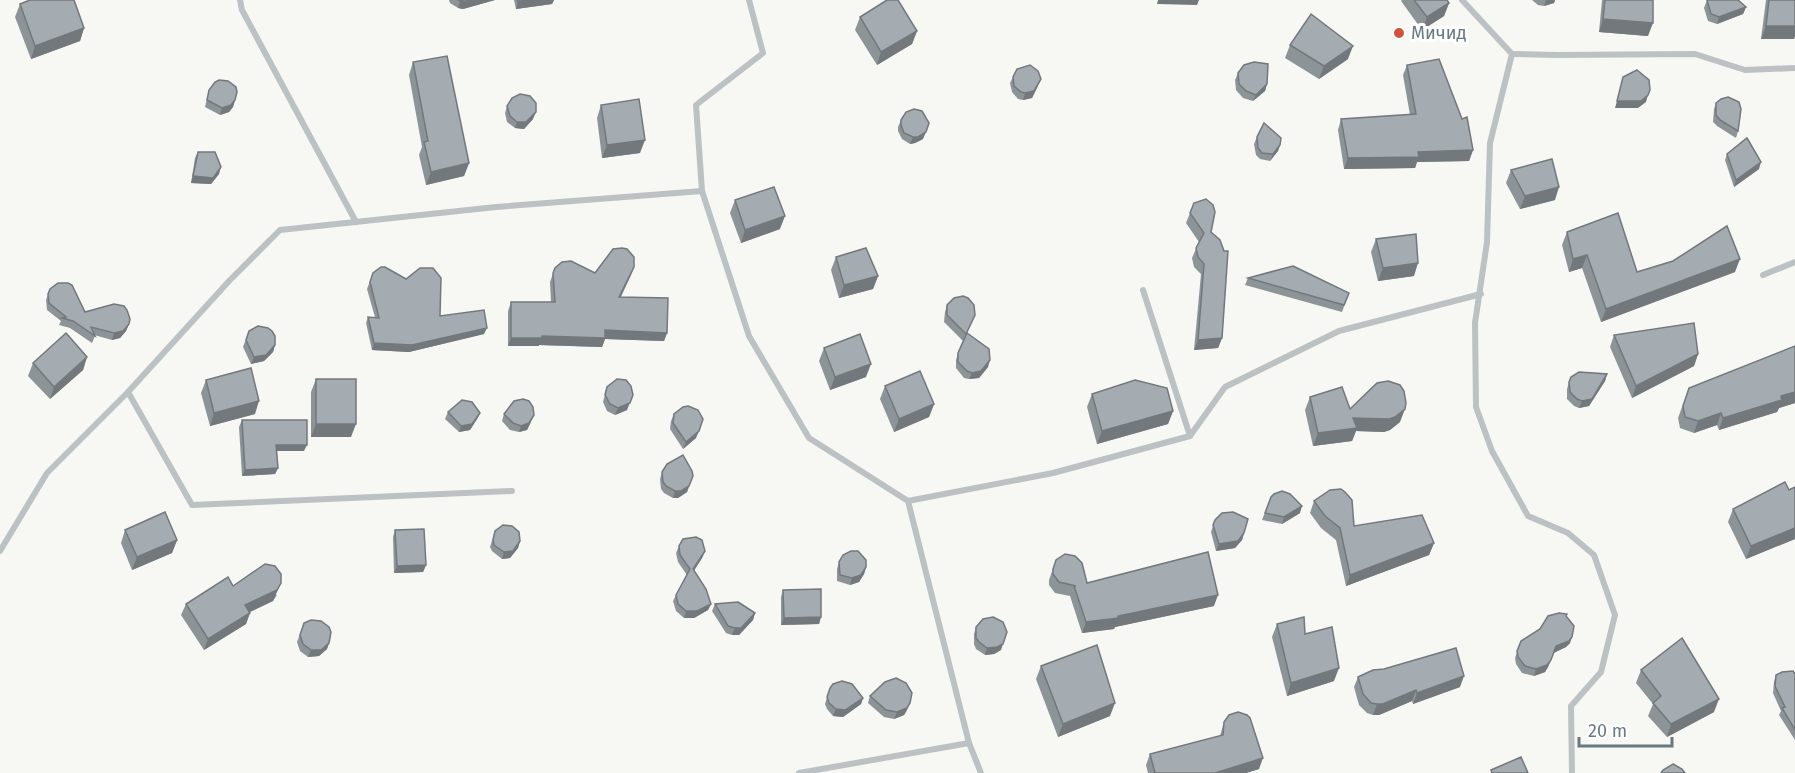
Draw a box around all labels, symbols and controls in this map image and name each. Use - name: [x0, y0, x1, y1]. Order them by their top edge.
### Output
- place label: Мичид: [1411, 22, 1467, 44]
- marker: Мичид: [1392, 26, 1406, 40]
- scale bar: [1579, 710, 1672, 748]
- text: 20 m: [1588, 720, 1627, 742]

